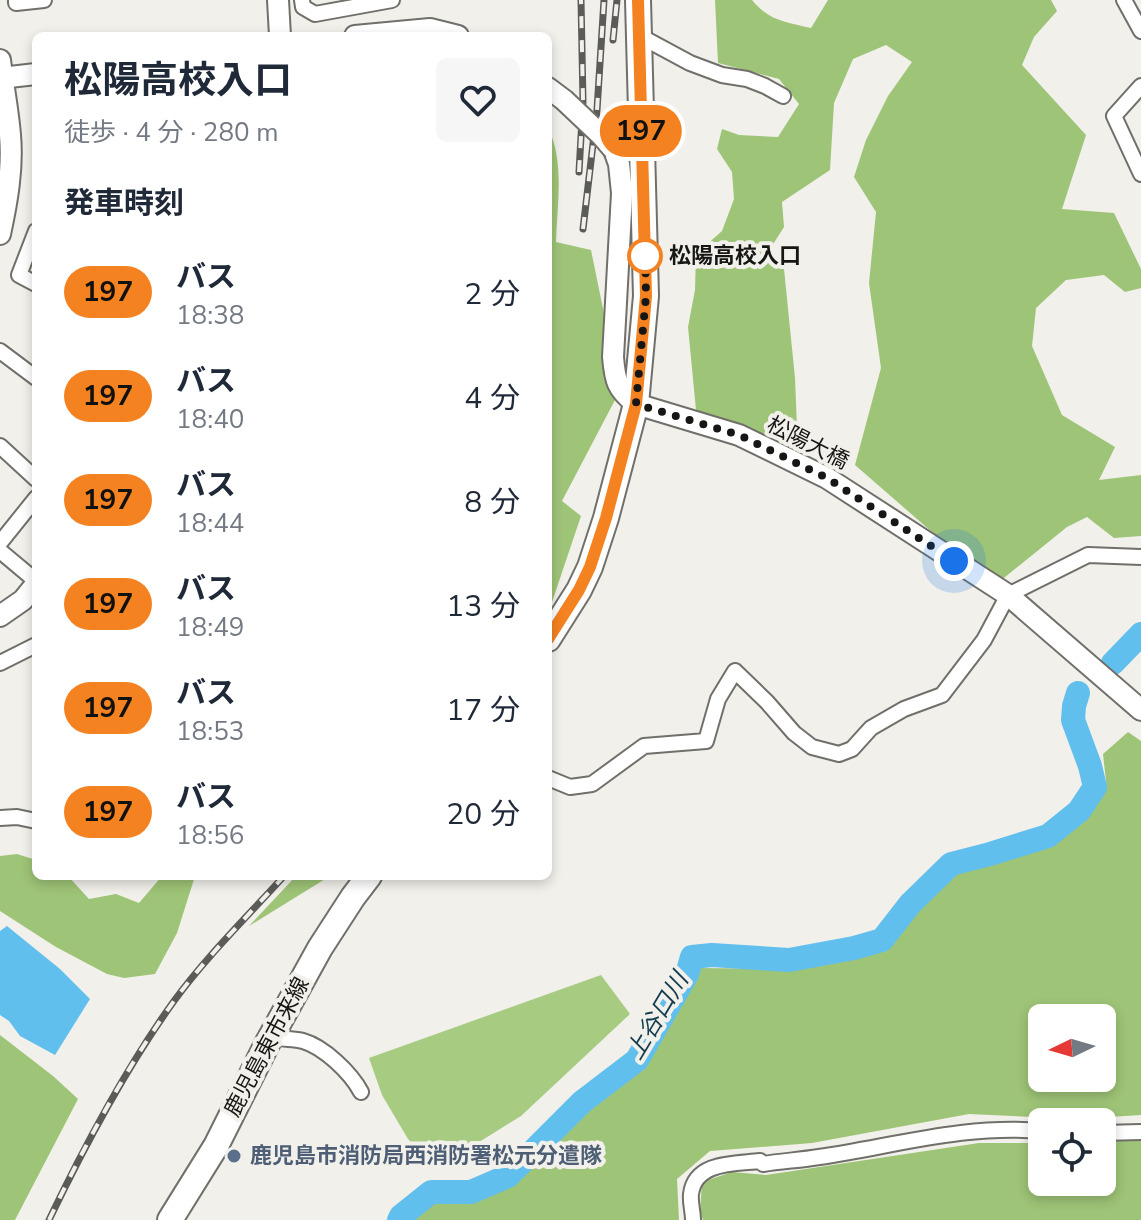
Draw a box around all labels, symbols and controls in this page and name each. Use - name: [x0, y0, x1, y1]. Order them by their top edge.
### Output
- text: 松陽高校入口: [64, 55, 292, 106]
- button: heart: [436, 58, 520, 142]
- line badge: 197: [595, 105, 687, 157]
- text: 197: [616, 112, 666, 150]
- text: 徒歩 · 4 分 · 280 m: [64, 115, 279, 150]
- text: 発車時刻: [64, 183, 184, 224]
- marker: 松陽高校入口: [628, 239, 662, 273]
- place label: 松陽高校入口: [669, 241, 801, 271]
- text: バス: [176, 257, 236, 298]
- text: 197: [83, 273, 133, 311]
- text: 2 分: [464, 274, 520, 315]
- text: 18:38: [176, 298, 244, 333]
- text: バス: [176, 361, 236, 402]
- text: 197: [83, 377, 133, 415]
- text: 4 分: [464, 378, 520, 419]
- text: 18:40: [176, 402, 244, 437]
- street label: 松陽大橋: [762, 410, 854, 476]
- text: バス: [176, 465, 236, 506]
- text: 197: [83, 481, 133, 519]
- text: 8 分: [464, 482, 520, 523]
- text: 18:44: [176, 506, 244, 541]
- your location: [934, 541, 974, 581]
- text: バス: [176, 569, 236, 610]
- text: 197: [83, 585, 133, 623]
- text: 13 分: [446, 586, 520, 627]
- text: 18:49: [176, 610, 244, 645]
- text: バス: [176, 673, 236, 714]
- text: 197: [83, 689, 133, 727]
- text: 17 分: [446, 690, 520, 731]
- text: 18:53: [176, 714, 244, 749]
- text: バス: [176, 777, 236, 818]
- text: 197: [83, 793, 133, 831]
- text: 20 分: [446, 794, 520, 835]
- text: 18:56: [176, 818, 244, 853]
- water label: 上谷口川: [619, 964, 697, 1065]
- street label: 鹿児島東市来線: [218, 972, 316, 1122]
- north arrow: [1028, 1004, 1116, 1092]
- map controls: [1028, 1004, 1116, 1196]
- button: locate: [1028, 1108, 1116, 1196]
- place label: 鹿児島市消防局西消防署松元分遣隊: [250, 1141, 602, 1171]
- marker: 鹿児島市消防局西消防署松元分遣隊: [225, 1147, 243, 1165]

